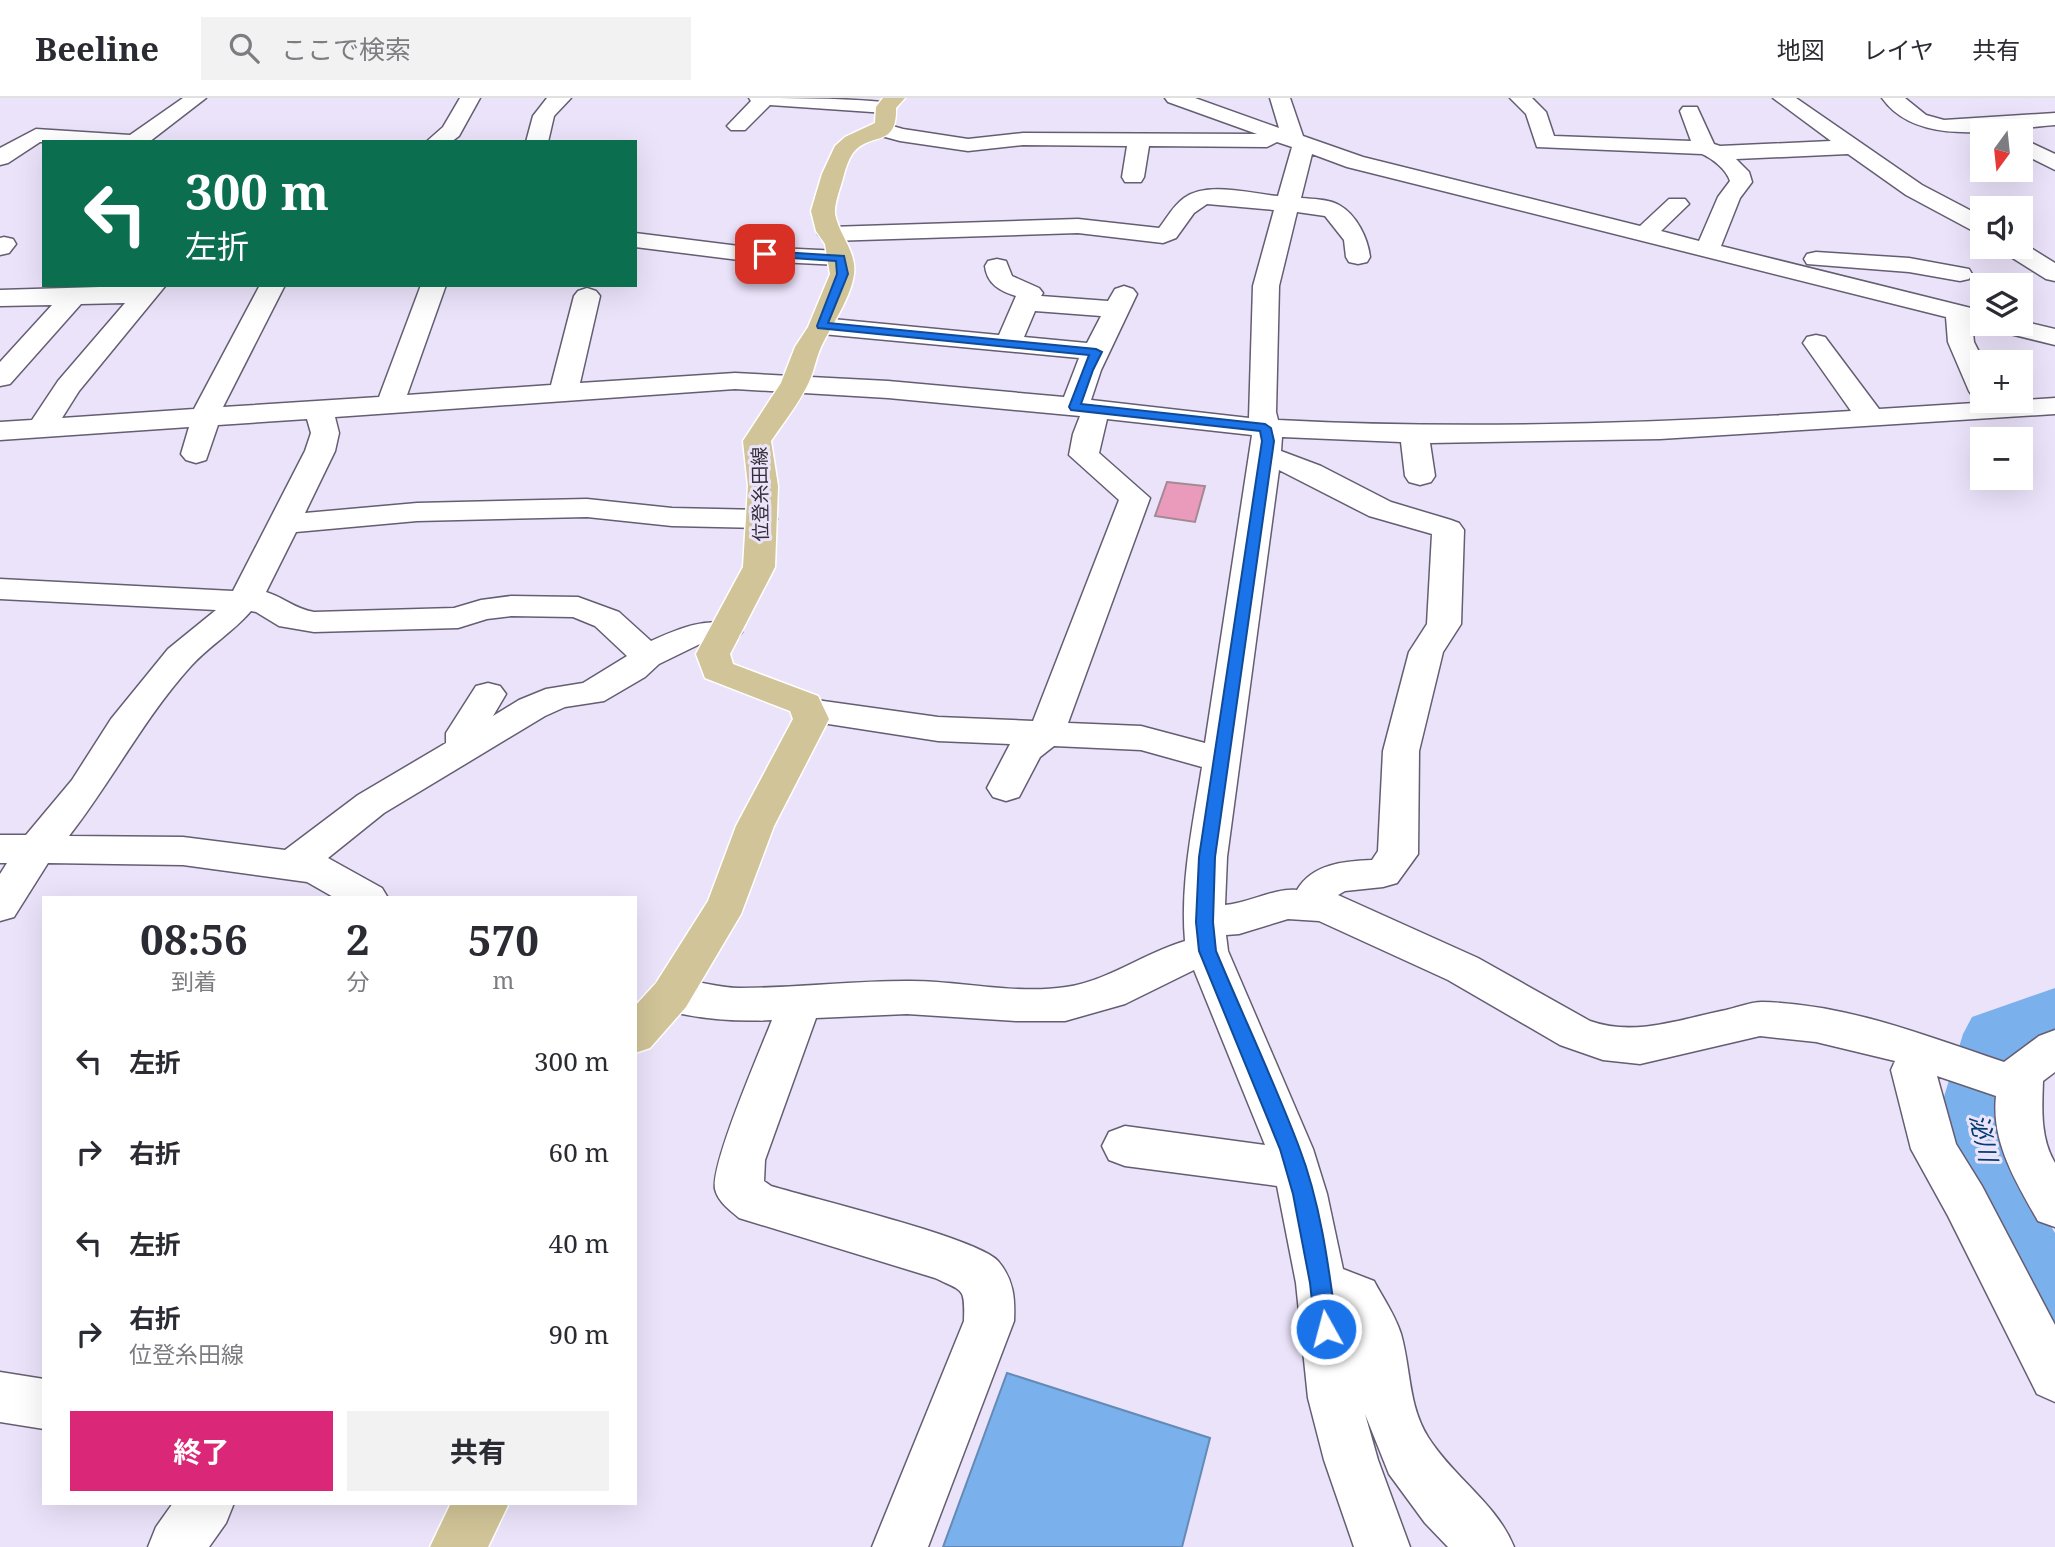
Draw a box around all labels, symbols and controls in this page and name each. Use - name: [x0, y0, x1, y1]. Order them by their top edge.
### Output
- search box: [201, 17, 691, 80]
- text: Beeline: [35, 26, 159, 71]
- icon: search: [225, 29, 263, 67]
- text: ここで検索: [281, 31, 411, 67]
- text: 地図: [1777, 33, 1825, 66]
- text: レイヤ: [1863, 33, 1934, 66]
- text: 共有: [1972, 33, 2020, 66]
- north arrow: [1970, 119, 2034, 182]
- map controls: [1970, 119, 2033, 490]
- text: 300 m: [185, 158, 329, 224]
- icon: left: [70, 168, 161, 259]
- button: sound: [1970, 196, 2033, 259]
- text: 左折: [185, 224, 249, 267]
- pin: [735, 224, 795, 284]
- icon: arrive: [746, 235, 784, 273]
- button: layers: [1970, 273, 2033, 336]
- button: +: [1970, 350, 2033, 413]
- button: −: [1970, 427, 2033, 490]
- street label: 位登糸田線: [746, 446, 774, 542]
- text: 08:56: [140, 910, 248, 967]
- text: 2: [346, 910, 370, 967]
- text: 570: [468, 911, 539, 968]
- text: m: [492, 964, 514, 996]
- text: 到着: [171, 965, 217, 997]
- text: 分: [346, 965, 369, 997]
- icon: left: [70, 1042, 108, 1080]
- text: 300 m: [534, 1043, 609, 1079]
- text: 左折: [129, 1044, 181, 1080]
- water label: 泌川: [1963, 1111, 2007, 1168]
- icon: right: [70, 1133, 108, 1171]
- text: 60 m: [549, 1134, 609, 1170]
- text: 右折: [129, 1135, 181, 1171]
- icon: left: [70, 1224, 108, 1262]
- text: 40 m: [549, 1225, 609, 1261]
- text: 左折: [129, 1226, 181, 1262]
- position arrow: [1289, 1292, 1363, 1366]
- text: 右折: [129, 1300, 181, 1336]
- icon: right: [70, 1315, 108, 1353]
- text: 90 m: [549, 1316, 609, 1352]
- text: 位登糸田線: [129, 1338, 244, 1370]
- button: 終了: [70, 1411, 333, 1491]
- button: 共有: [347, 1411, 609, 1491]

